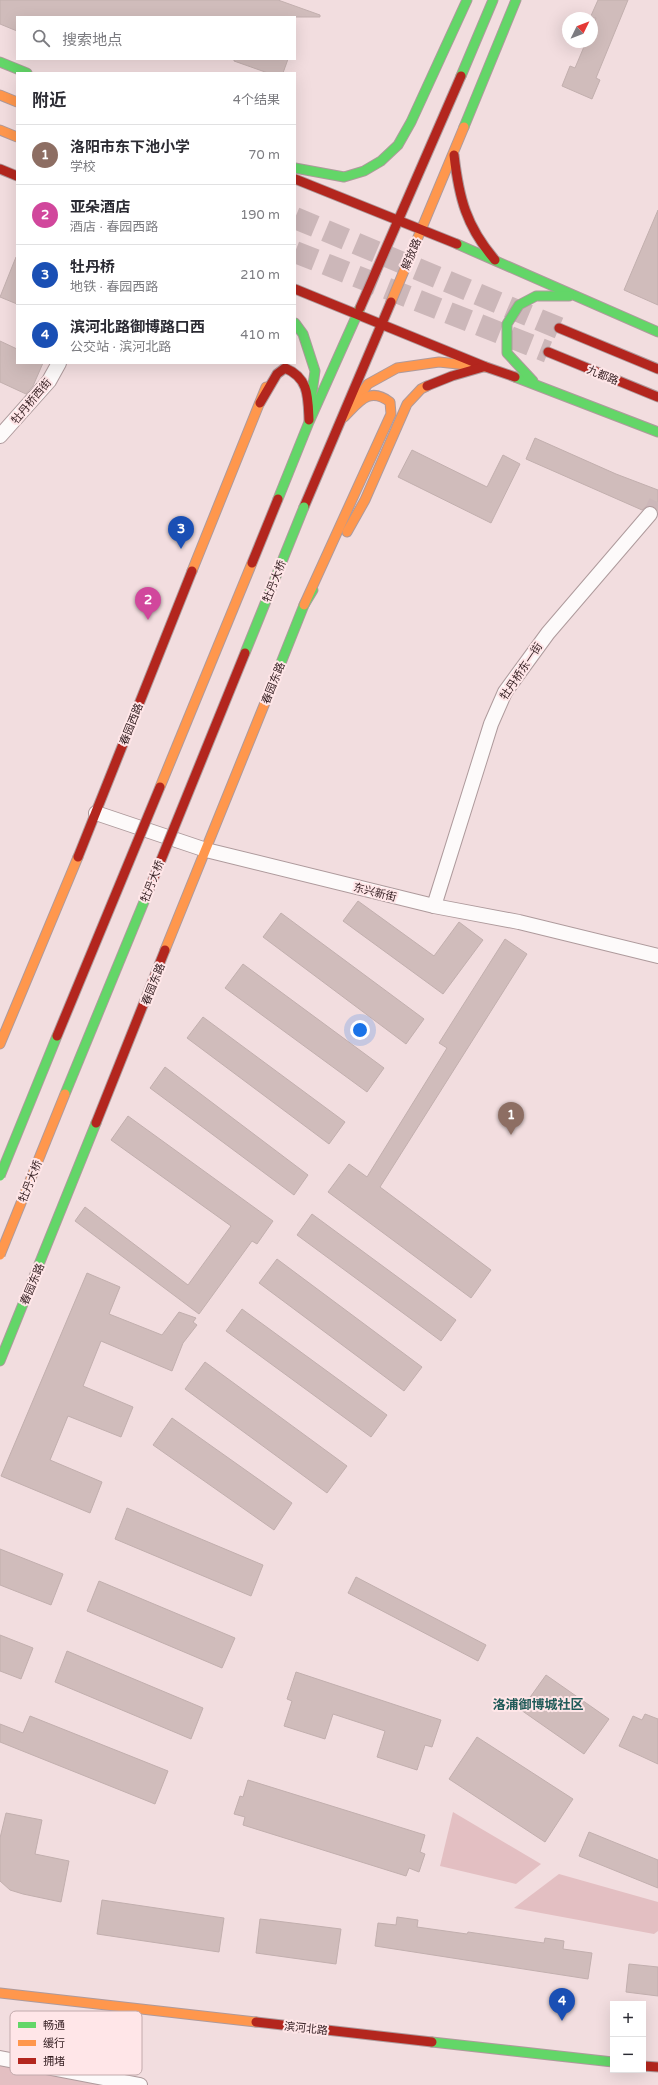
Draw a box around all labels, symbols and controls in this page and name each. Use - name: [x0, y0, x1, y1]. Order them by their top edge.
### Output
- north arrow: [562, 12, 598, 48]
- search box: [16, 16, 296, 60]
- icon: search: [30, 27, 52, 49]
- text: 搜索地点: [62, 31, 122, 49]
- text: 附近: [32, 90, 66, 111]
- text: 4个结果: [233, 92, 280, 108]
- text: 洛阳市东下池小学: [70, 138, 190, 156]
- text: 1: [41, 147, 49, 163]
- text: 70 m: [248, 147, 280, 163]
- text: 学校: [70, 159, 96, 175]
- text: 亚朵酒店: [70, 198, 130, 216]
- text: 2: [41, 207, 49, 223]
- text: 190 m: [240, 207, 280, 223]
- text: 酒店 · 春园西路: [70, 219, 158, 235]
- street label: 解放路: [399, 236, 424, 272]
- text: 牡丹桥: [70, 258, 115, 276]
- text: 3: [41, 267, 49, 283]
- text: 210 m: [240, 267, 280, 283]
- text: 地铁 · 春园西路: [70, 279, 158, 295]
- text: 滨河北路御博路口西: [70, 318, 205, 336]
- text: 4: [41, 327, 49, 343]
- text: 410 m: [240, 327, 280, 343]
- text: 公交站 · 滨河北路: [70, 339, 171, 355]
- street label: 九都路: [585, 363, 621, 388]
- street label: 牡丹桥西街: [9, 376, 54, 427]
- pin: 3: [168, 516, 194, 549]
- street label: 牡丹大桥: [260, 558, 289, 604]
- pin: 2: [135, 587, 161, 620]
- street label: 牡丹桥东一街: [498, 640, 545, 702]
- street label: 春园东路: [259, 660, 288, 706]
- street label: 春园西路: [117, 701, 146, 747]
- street label: 牡丹大桥: [138, 858, 167, 904]
- street label: 东兴新街: [352, 881, 398, 904]
- street label: 春园东路: [139, 961, 168, 1007]
- your location: [350, 1020, 370, 1040]
- pin: 1: [498, 1102, 524, 1135]
- street label: 牡丹大桥: [16, 1158, 45, 1204]
- street label: 春园东路: [18, 1261, 47, 1307]
- district label: 洛浦御博城社区: [492, 1697, 584, 1713]
- pin: 4: [549, 1988, 575, 2021]
- map controls: [610, 2001, 646, 2073]
- button: +: [610, 2001, 646, 2037]
- legend: [10, 2011, 142, 2075]
- text: 畅通: [43, 2019, 65, 2032]
- street label: 滨河北路: [283, 2020, 329, 2037]
- text: 缓行: [43, 2037, 65, 2050]
- button: −: [610, 2037, 646, 2073]
- text: 拥堵: [43, 2055, 65, 2068]

